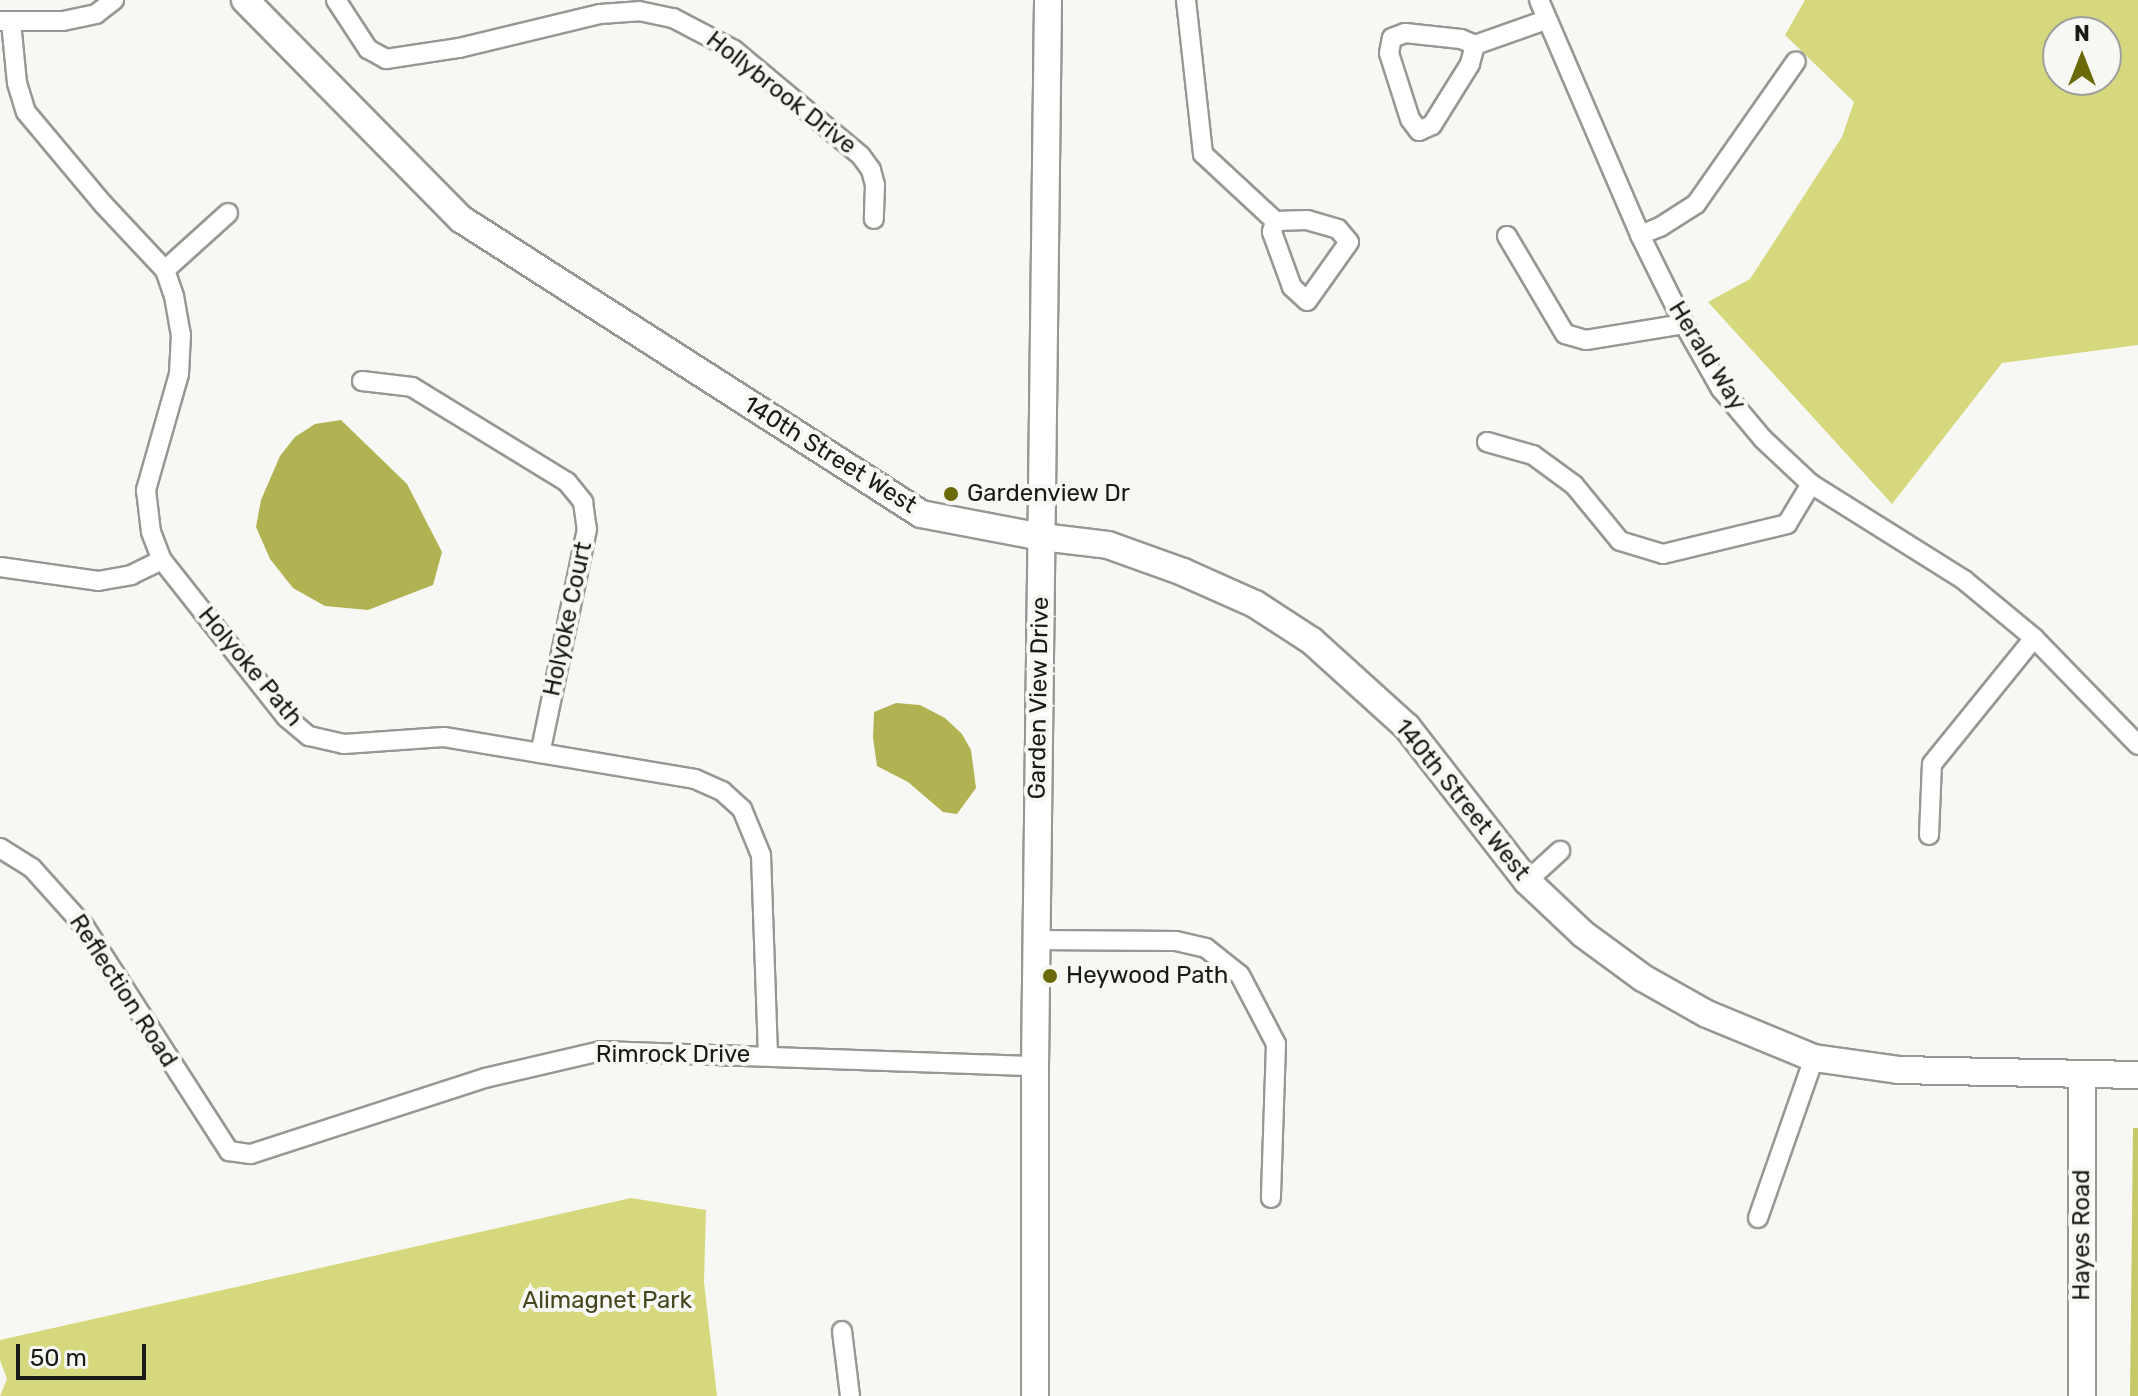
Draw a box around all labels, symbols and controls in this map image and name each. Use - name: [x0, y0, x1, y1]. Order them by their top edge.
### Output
- north arrow: [2042, 16, 2122, 96]
- text: N: [2074, 20, 2090, 47]
- street label: Hollybrook Drive: [700, 25, 862, 161]
- street label: Herald Way: [1662, 296, 1752, 416]
- street label: 140th Street West: [738, 390, 922, 520]
- place label: Gardenview Dr: [967, 480, 1130, 508]
- marker: Gardenview Dr: [942, 485, 960, 503]
- street label: Holyoke Court: [538, 539, 598, 699]
- street label: Garden View Drive: [1023, 596, 1055, 800]
- street label: Holyoke Path: [192, 602, 308, 732]
- street label: 140th Street West: [1388, 713, 1536, 887]
- street label: Reflection Road: [63, 909, 183, 1073]
- place label: Heywood Path: [1066, 962, 1228, 990]
- marker: Heywood Path: [1041, 967, 1059, 985]
- street label: Rimrock Drive: [596, 1041, 750, 1069]
- street label: Hayes Road: [2068, 1169, 2096, 1301]
- park label: Alimagnet Park: [522, 1287, 692, 1315]
- scale bar: [20, 1328, 150, 1378]
- text: 50 m: [30, 1344, 87, 1372]

